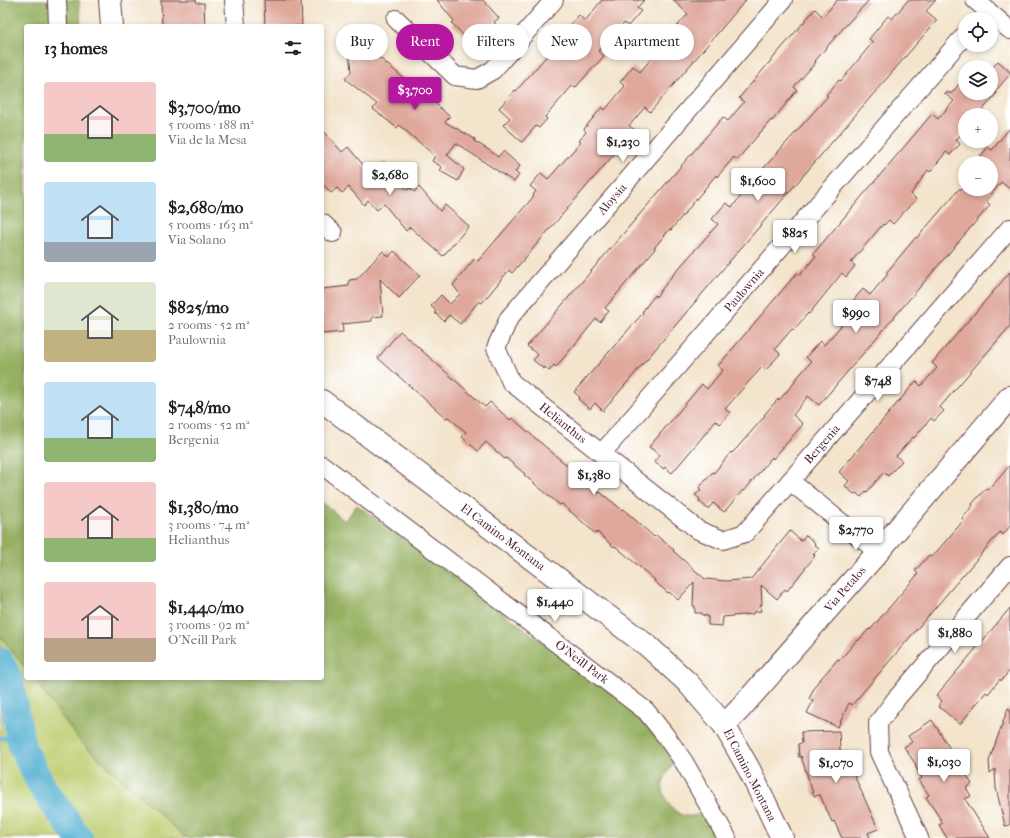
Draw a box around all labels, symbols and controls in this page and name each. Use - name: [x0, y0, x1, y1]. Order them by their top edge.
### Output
- map controls: [958, 12, 998, 196]
- button: locate: [958, 12, 998, 52]
- chip: Buy: [336, 24, 388, 60]
- chip: Rent: [396, 24, 454, 60]
- chip: Filters: [462, 24, 529, 60]
- chip: New: [537, 24, 592, 60]
- chip: Apartment: [600, 24, 694, 60]
- icon: filters: [282, 37, 304, 59]
- text: 13 homes: [44, 38, 107, 58]
- button: layers: [958, 60, 998, 100]
- pin: $3,700: [382, 77, 448, 111]
- text: $3,700: [397, 82, 433, 97]
- text: $3,700/mo: [168, 97, 241, 117]
- icon: home: [76, 98, 124, 146]
- button: +: [958, 108, 998, 148]
- text: 5 rooms · 188 m²: [168, 117, 254, 132]
- pin: $1,230: [590, 129, 656, 163]
- text: Via de la Mesa: [168, 132, 247, 147]
- text: $1,230: [606, 134, 640, 149]
- button: −: [958, 156, 998, 196]
- pin: $2,680: [357, 162, 423, 196]
- text: $2,680: [371, 167, 409, 182]
- pin: $1,600: [725, 168, 791, 202]
- text: $1,600: [740, 173, 776, 188]
- street label: Aloysia: [594, 180, 630, 218]
- text: $2,680/mo: [168, 197, 243, 217]
- icon: home: [76, 198, 124, 246]
- text: 5 rooms · 163 m²: [168, 217, 253, 232]
- pin: $825: [771, 220, 819, 254]
- text: $825: [782, 225, 808, 240]
- text: Via Solano: [168, 232, 226, 247]
- street label: Paulownia: [721, 265, 767, 315]
- text: $825/mo: [168, 297, 229, 317]
- icon: home: [76, 298, 124, 346]
- pin: $990: [832, 300, 880, 334]
- text: $990: [842, 305, 870, 320]
- text: 2 rooms · 52 m²: [168, 317, 249, 332]
- text: Paulownia: [168, 332, 226, 347]
- pin: $748: [854, 368, 902, 402]
- text: $748: [864, 373, 892, 388]
- text: $748/mo: [168, 397, 231, 417]
- icon: home: [76, 398, 124, 446]
- street label: Helianthus: [537, 400, 590, 447]
- text: 2 rooms · 52 m²: [168, 417, 249, 432]
- street label: Bergenia: [801, 421, 843, 466]
- text: Bergenia: [168, 432, 219, 447]
- pin: $1,380: [561, 462, 627, 496]
- text: $1,380: [577, 467, 611, 482]
- text: $1,380/mo: [168, 497, 239, 517]
- icon: home: [76, 498, 124, 546]
- street label: El Camino Montana: [458, 501, 548, 574]
- text: 3 rooms · 74 m²: [168, 517, 249, 532]
- pin: $2,770: [823, 517, 889, 551]
- text: $2,770: [838, 522, 874, 537]
- text: Helianthus: [168, 532, 229, 547]
- street label: Via Petalos: [821, 563, 869, 615]
- pin: $1,440: [522, 589, 588, 623]
- text: $1,440: [536, 594, 574, 609]
- text: $1,440/mo: [168, 597, 244, 617]
- icon: home: [76, 598, 124, 646]
- text: 3 rooms · 92 m²: [168, 617, 249, 632]
- pin: $1,880: [922, 620, 988, 654]
- text: $1,880: [938, 625, 972, 640]
- text: O'Neill Park: [168, 632, 237, 647]
- street label: O'Neill Park: [552, 637, 612, 687]
- street label: El Camino Montana: [721, 726, 780, 824]
- pin: $1,030: [911, 749, 977, 783]
- pin: $1,070: [803, 750, 869, 784]
- text: $1,030: [927, 754, 961, 769]
- text: $1,070: [818, 755, 854, 770]

